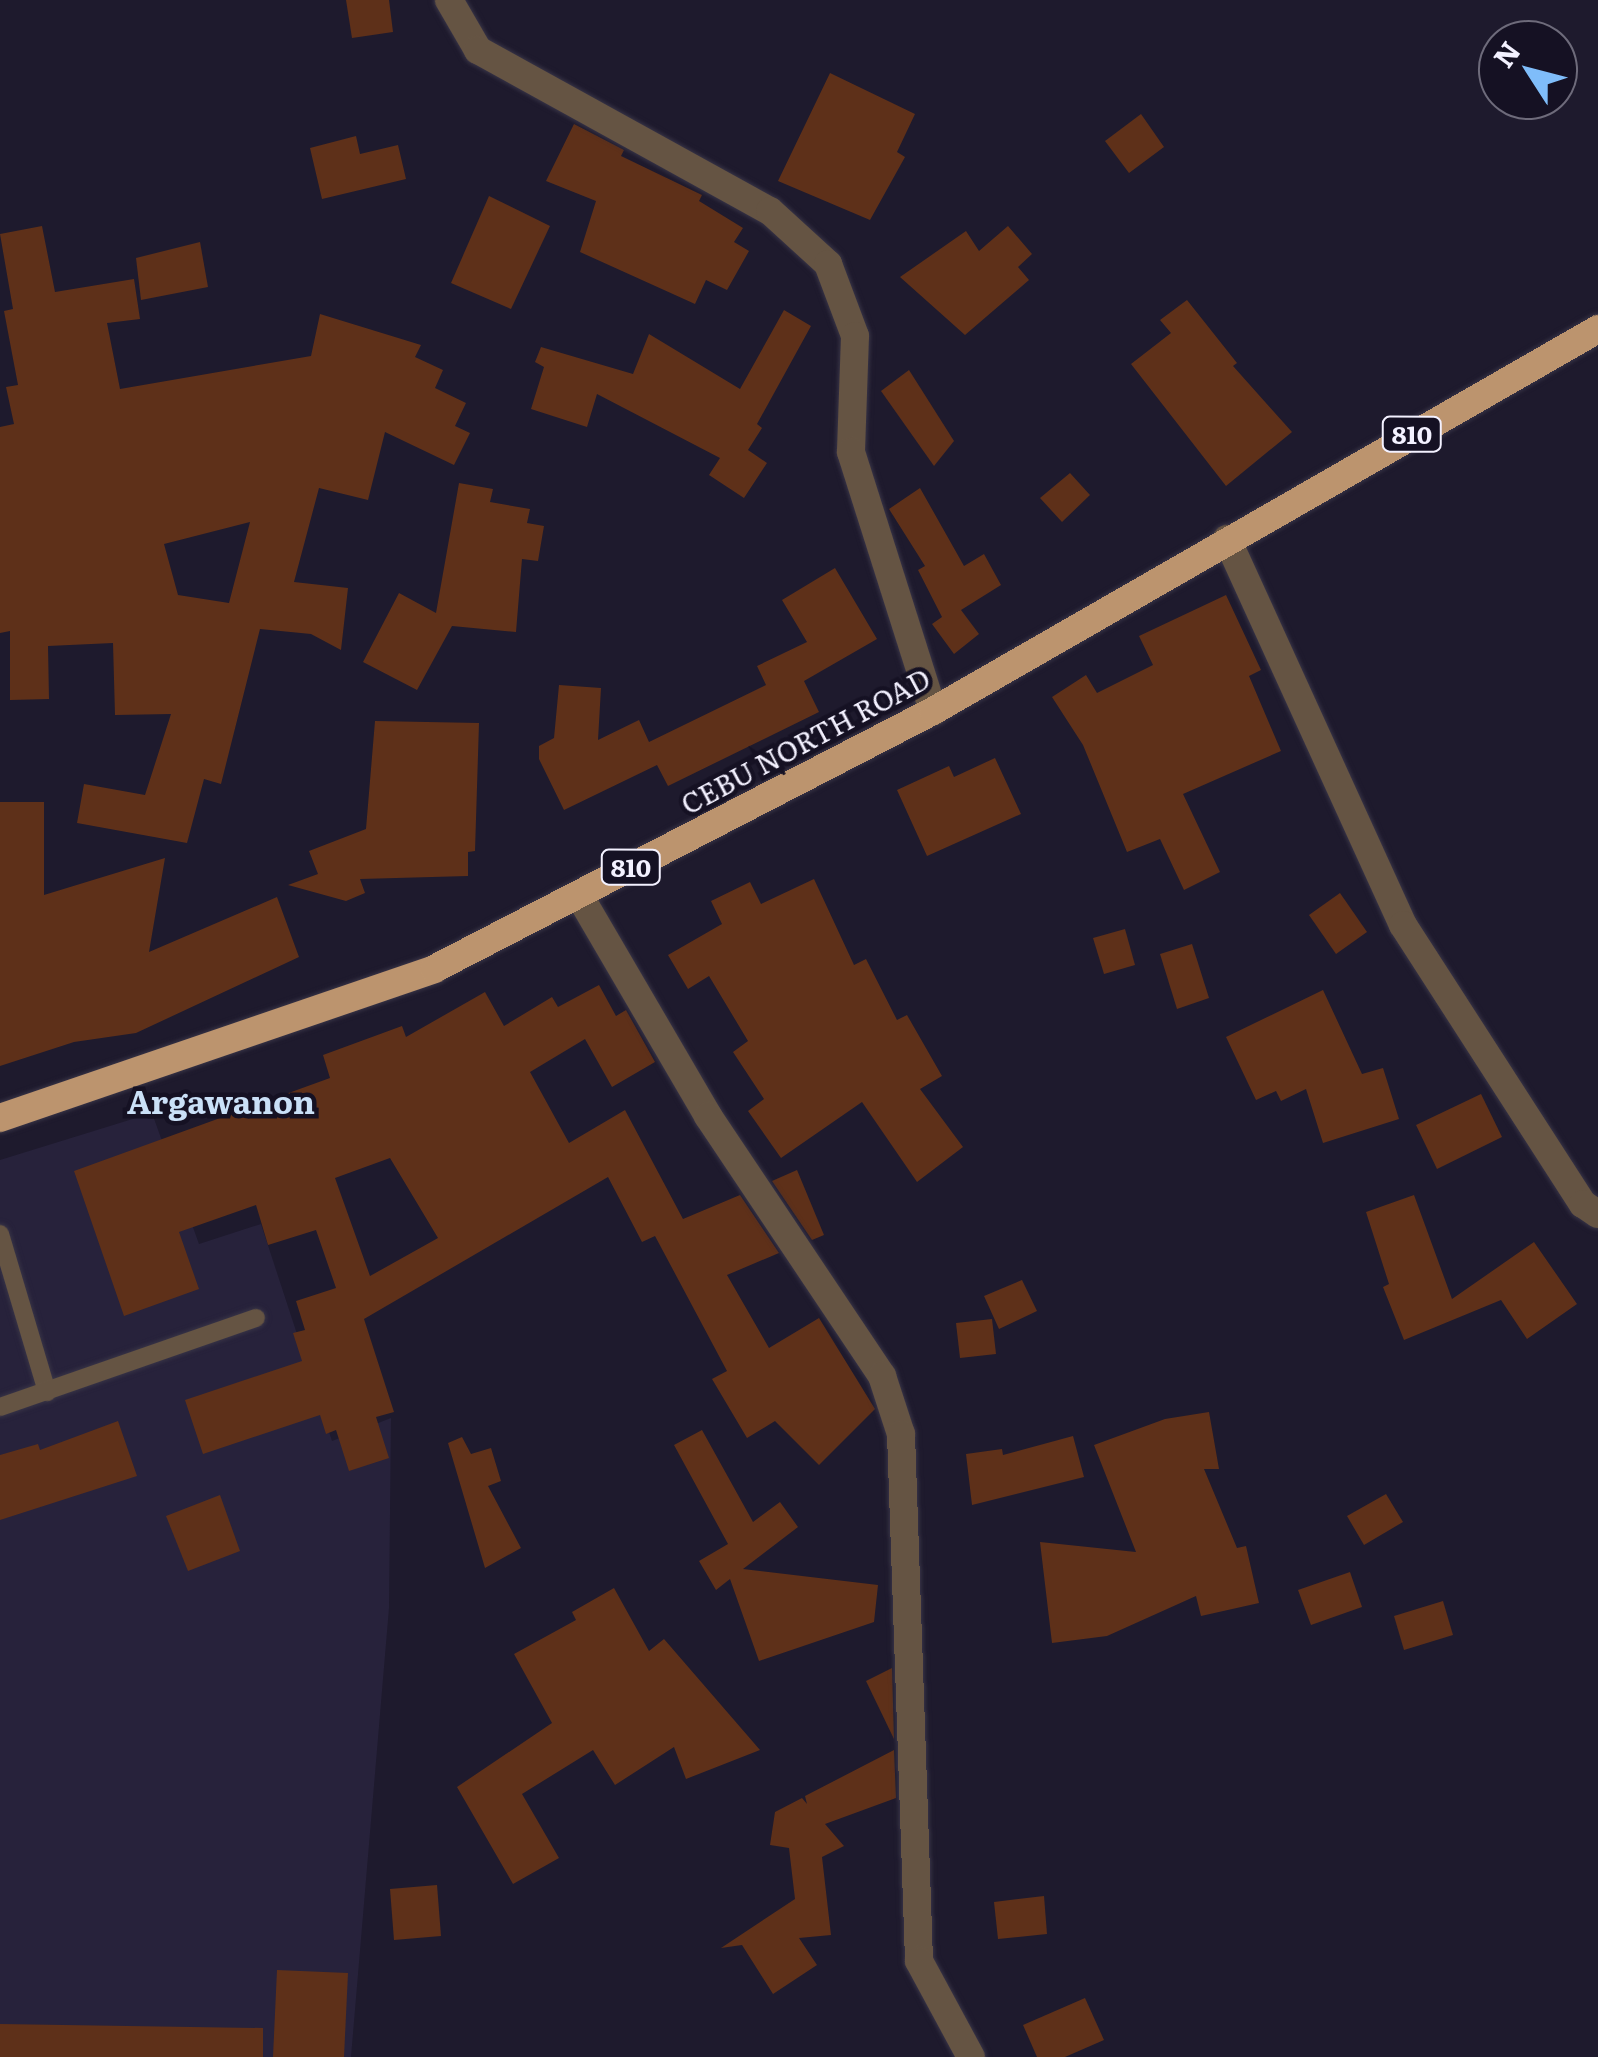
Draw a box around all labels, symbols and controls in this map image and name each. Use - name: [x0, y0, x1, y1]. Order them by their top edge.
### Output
- north arrow: [1478, 20, 1578, 120]
- text: N: [1481, 32, 1529, 75]
- road number: 810: [1380, 414, 1444, 454]
- street label: CEBU NORTH ROAD: [675, 660, 935, 820]
- road number: 810: [598, 847, 664, 887]
- district label: Argawanon: [127, 1081, 315, 1119]

